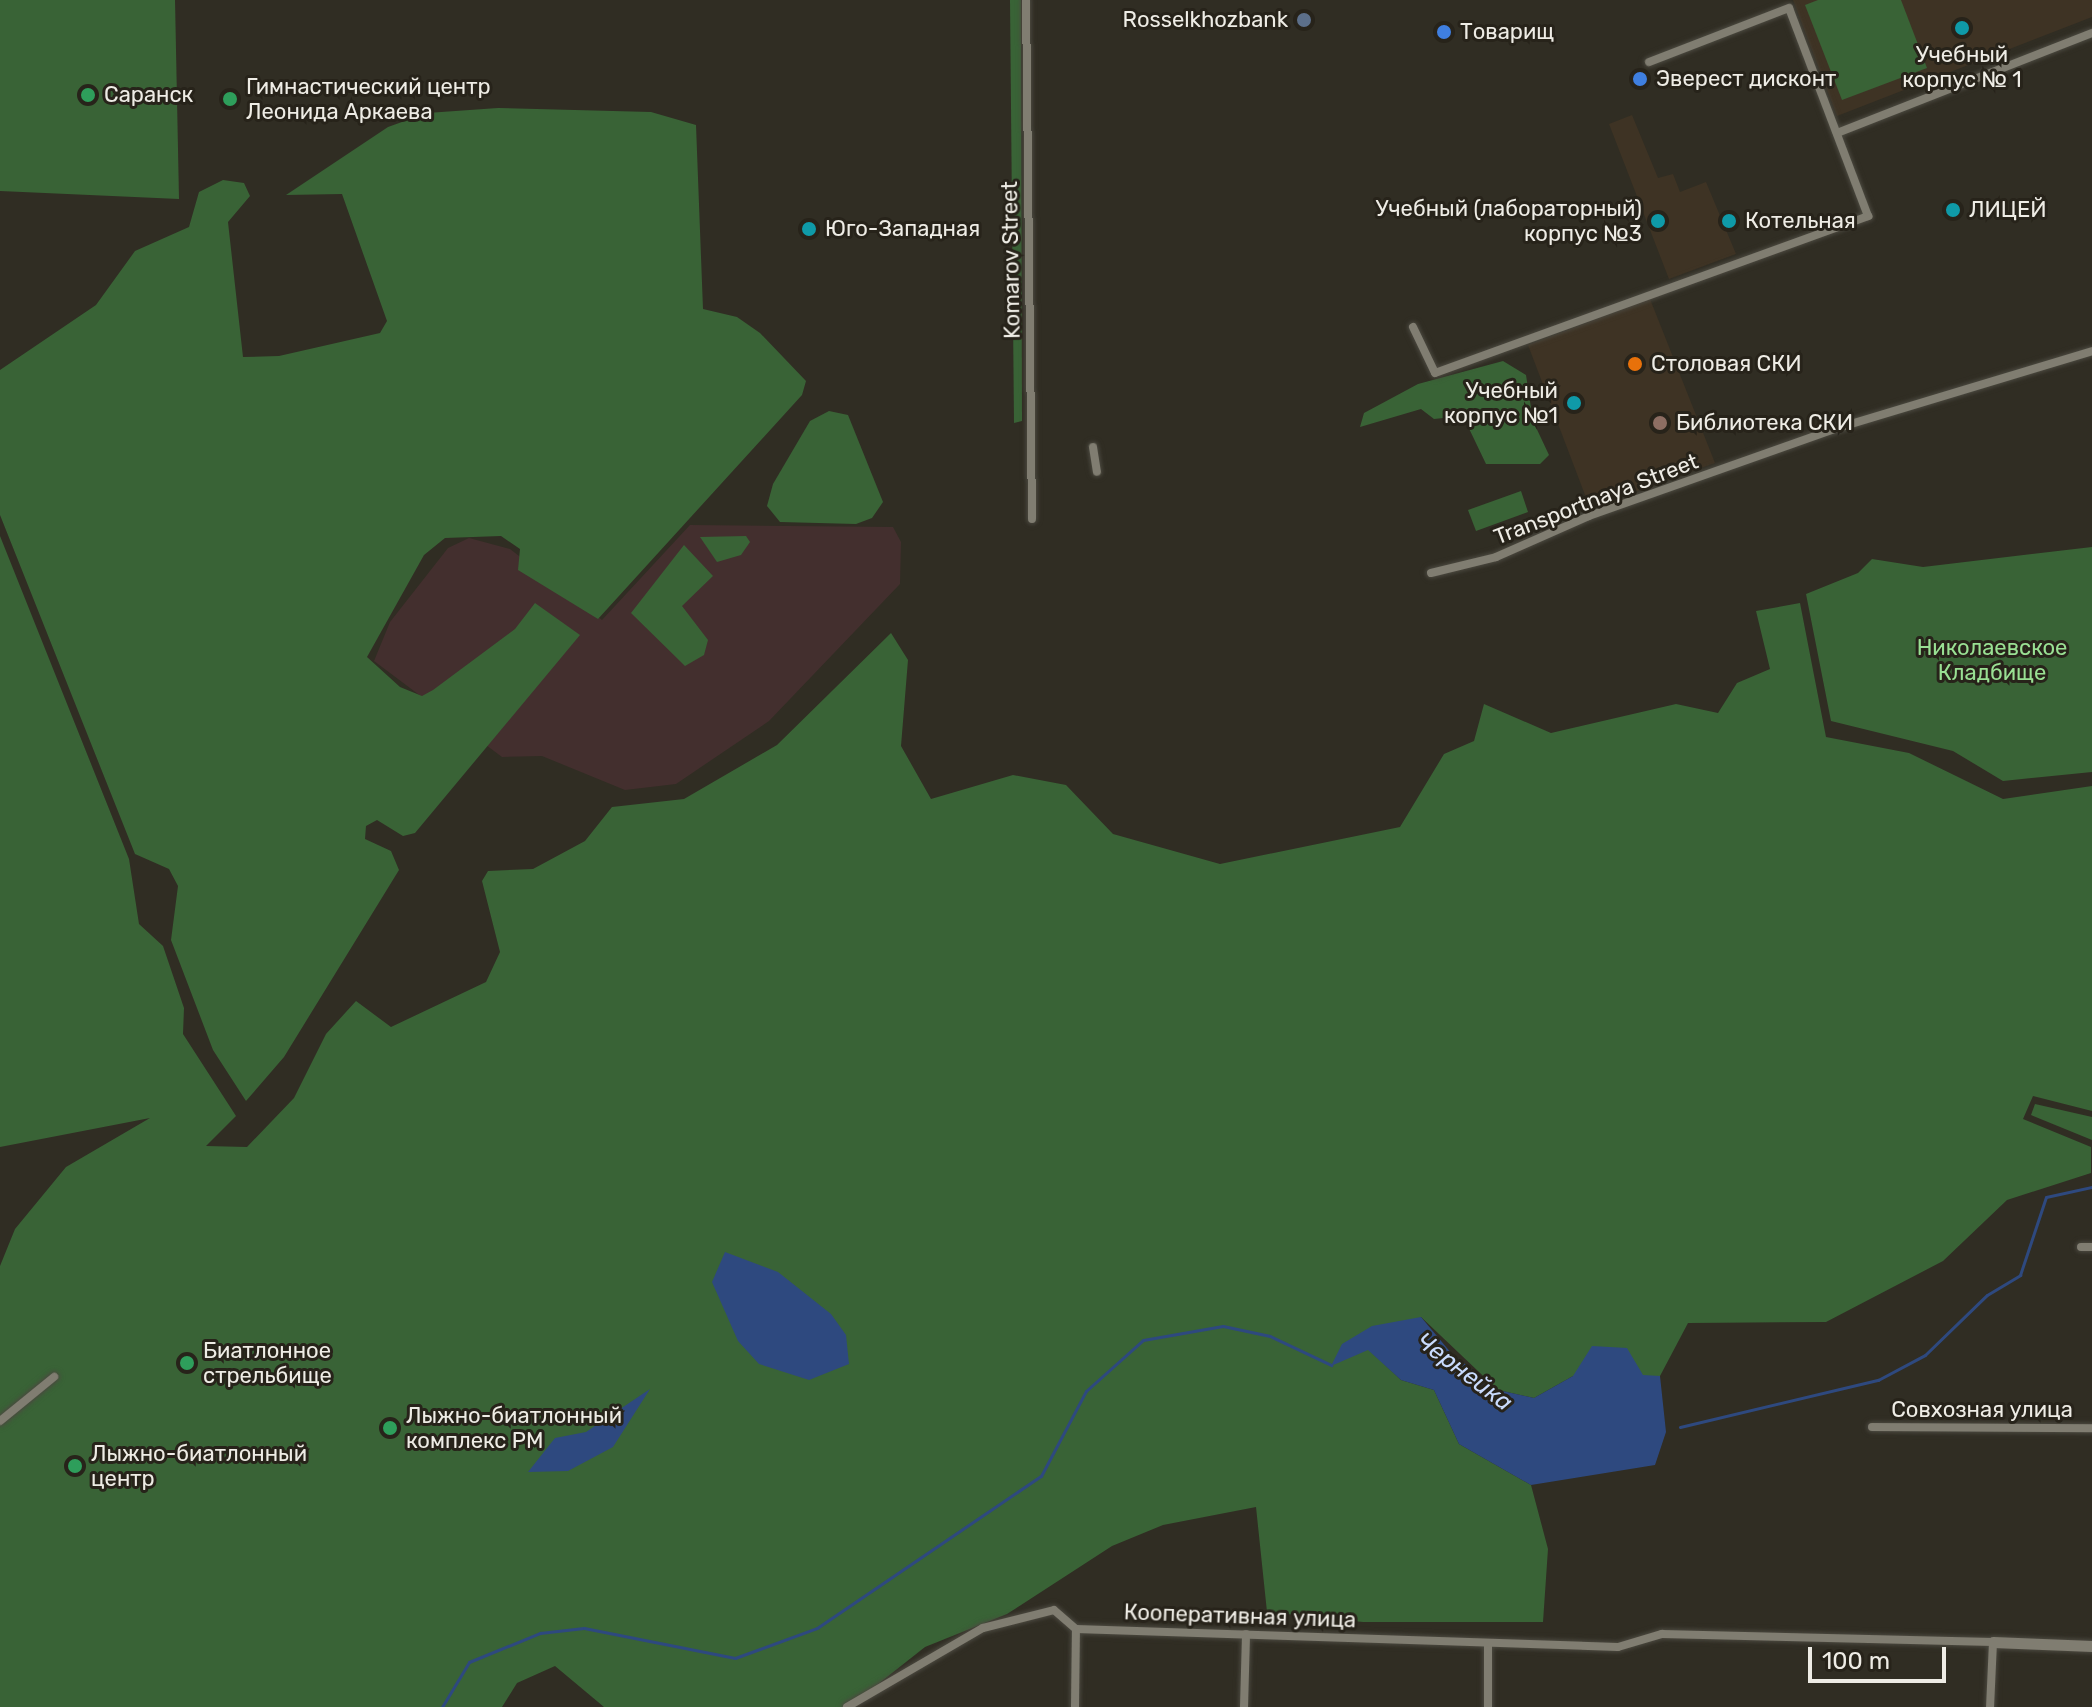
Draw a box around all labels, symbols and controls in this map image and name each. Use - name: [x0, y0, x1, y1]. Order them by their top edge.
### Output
- place label: Rosselkhozbank: [1123, 7, 1288, 33]
- marker: Rosselkhozbank: [1295, 11, 1313, 29]
- place label: Товарищ: [1460, 19, 1554, 45]
- marker: Учебный корпус № 1: [1953, 19, 1971, 37]
- marker: Товарищ: [1435, 23, 1453, 41]
- place label: Учебный корпус № 1: [1902, 41, 2022, 92]
- place label: Эверест дисконт: [1656, 66, 1836, 92]
- marker: Эверест дисконт: [1631, 70, 1649, 88]
- place label: Гимнастический центр Леонида Аркаева: [246, 73, 491, 124]
- place label: Саранск: [104, 82, 193, 108]
- marker: Саранск: [79, 86, 97, 104]
- marker: Гимнастический центр Леонида Аркаева: [221, 90, 239, 108]
- street label: Komarov Street: [996, 181, 1026, 339]
- place label: Учебный (лабораторный) корпус №3: [1376, 195, 1642, 246]
- place label: ЛИЦЕЙ: [1969, 197, 2047, 223]
- marker: ЛИЦЕЙ: [1944, 201, 1962, 219]
- place label: Котельная: [1745, 208, 1856, 234]
- marker: Учебный (лабораторный) корпус №3: [1649, 212, 1667, 230]
- marker: Котельная: [1720, 212, 1738, 230]
- place label: Юго-Западная: [825, 216, 980, 242]
- marker: Юго-Западная: [800, 220, 818, 238]
- place label: Столовая СКИ: [1651, 351, 1802, 377]
- marker: Столовая СКИ: [1626, 355, 1644, 373]
- place label: Учебный корпус №1: [1444, 377, 1558, 428]
- marker: Учебный корпус №1: [1565, 394, 1583, 412]
- place label: Библиотека СКИ: [1676, 410, 1853, 436]
- marker: Библиотека СКИ: [1651, 414, 1669, 432]
- street label: Transportnaya Street: [1490, 448, 1702, 550]
- park label: Николаевское Кладбище: [1917, 634, 2067, 686]
- water label: Чернейка: [1410, 1327, 1518, 1417]
- place label: Биатлонное стрельбище: [203, 1337, 332, 1388]
- marker: Биатлонное стрельбище: [178, 1354, 196, 1372]
- street label: Совхозная улица: [1891, 1397, 2073, 1423]
- place label: Лыжно-биатлонный комплекс РМ: [406, 1402, 622, 1454]
- marker: Лыжно-биатлонный комплекс РМ: [381, 1419, 399, 1437]
- place label: Лыжно-биатлонный центр: [91, 1440, 307, 1492]
- marker: Лыжно-биатлонный центр: [66, 1457, 84, 1475]
- street label: Кооперативная улица: [1123, 1599, 1357, 1633]
- scale bar: [1812, 1631, 1950, 1681]
- text: 100 m: [1822, 1647, 1890, 1675]

